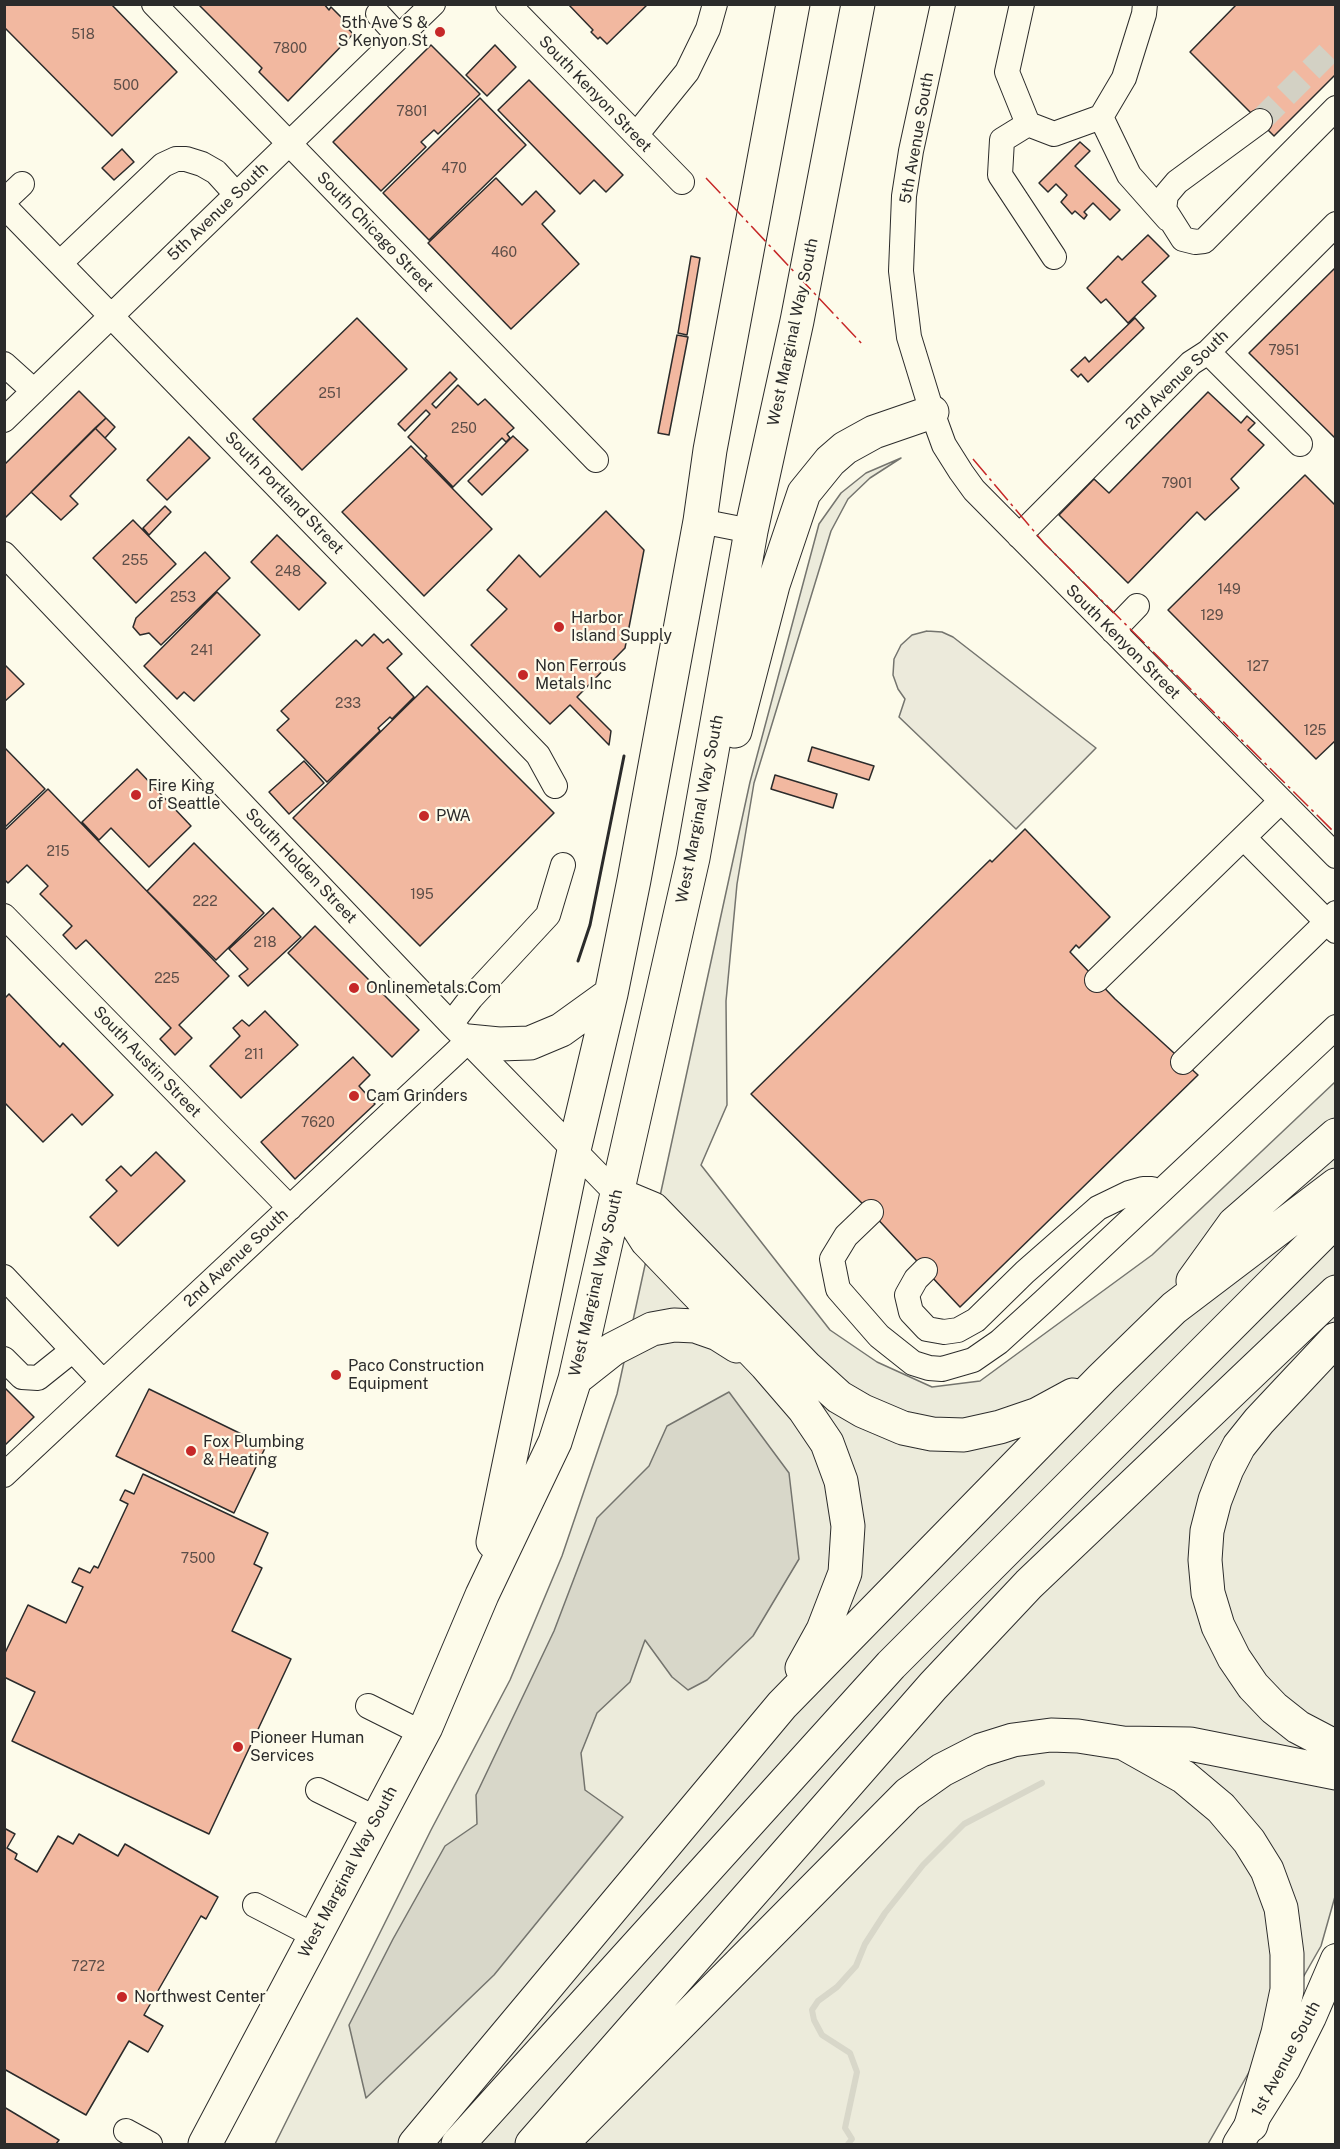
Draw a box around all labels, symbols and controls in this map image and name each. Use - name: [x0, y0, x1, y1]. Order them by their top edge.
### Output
- place label: 5th Ave S & S Kenyon St: [338, 13, 428, 51]
- marker: 5th Ave S & S Kenyon St: [433, 25, 447, 39]
- house number: 518: [71, 27, 95, 43]
- street label: South Kenyon Street: [535, 32, 655, 156]
- house number: 7800: [273, 41, 307, 57]
- street label: 5th Avenue South: [896, 71, 938, 205]
- house number: 500: [113, 78, 139, 94]
- house number: 7801: [396, 104, 428, 120]
- street label: 5th Avenue South: [164, 159, 272, 265]
- house number: 470: [441, 161, 467, 177]
- street label: South Chicago Street: [313, 168, 437, 296]
- street label: West Marginal Way South: [764, 236, 822, 428]
- house number: 460: [491, 245, 517, 261]
- street label: 2nd Avenue South: [1122, 326, 1232, 434]
- house number: 7951: [1268, 343, 1300, 359]
- house number: 251: [318, 386, 342, 402]
- house number: 250: [451, 421, 477, 437]
- street label: South Portland Street: [221, 428, 347, 558]
- house number: 7901: [1161, 476, 1193, 492]
- house number: 255: [122, 553, 148, 569]
- house number: 248: [275, 564, 301, 580]
- street label: South Kenyon Street: [1062, 581, 1184, 703]
- house number: 149: [1217, 582, 1241, 598]
- house number: 253: [170, 590, 196, 606]
- place label: Harbor Island Supply: [571, 608, 672, 646]
- house number: 129: [1201, 608, 1223, 624]
- marker: Harbor Island Supply: [552, 620, 566, 634]
- house number: 241: [191, 643, 213, 659]
- place label: Non Ferrous Metals Inc: [535, 656, 626, 694]
- house number: 127: [1247, 659, 1269, 675]
- marker: Non Ferrous Metals Inc: [516, 668, 530, 682]
- house number: 233: [335, 696, 361, 712]
- street label: West Marginal Way South: [672, 713, 728, 905]
- house number: 125: [1303, 723, 1327, 739]
- place label: Fire King of Seattle: [148, 776, 220, 814]
- marker: Fire King of Seattle: [129, 788, 143, 802]
- street label: South Holden Street: [241, 804, 361, 928]
- place label: PWA: [436, 806, 471, 826]
- marker: PWA: [417, 809, 431, 823]
- house number: 215: [46, 844, 70, 860]
- house number: 195: [410, 887, 434, 903]
- house number: 222: [192, 894, 218, 910]
- house number: 218: [253, 935, 277, 951]
- house number: 225: [154, 971, 180, 987]
- place label: Onlinemetals.Com: [366, 978, 501, 998]
- marker: Onlinemetals.Com: [347, 981, 361, 995]
- street label: South Austin Street: [89, 1002, 205, 1122]
- house number: 211: [244, 1047, 264, 1063]
- place label: Cam Grinders: [366, 1086, 468, 1106]
- marker: Cam Grinders: [347, 1089, 361, 1103]
- house number: 7620: [301, 1115, 335, 1131]
- street label: West Marginal Way South: [565, 1188, 627, 1378]
- street label: 2nd Avenue South: [180, 1205, 292, 1311]
- place label: Paco Construction Equipment: [348, 1356, 484, 1394]
- marker: Paco Construction Equipment: [329, 1368, 343, 1382]
- place label: Fox Plumbing & Heating: [203, 1432, 304, 1470]
- marker: Fox Plumbing & Heating: [184, 1444, 198, 1458]
- house number: 7500: [181, 1551, 215, 1567]
- place label: Pioneer Human Services: [250, 1728, 364, 1766]
- marker: Pioneer Human Services: [231, 1740, 245, 1754]
- street label: West Marginal Way South: [295, 1783, 401, 1961]
- house number: 7272: [71, 1959, 105, 1975]
- place label: Northwest Center: [134, 1987, 266, 2007]
- marker: Northwest Center: [115, 1990, 129, 2004]
- street label: 1st Avenue South: [1248, 1998, 1324, 2120]

